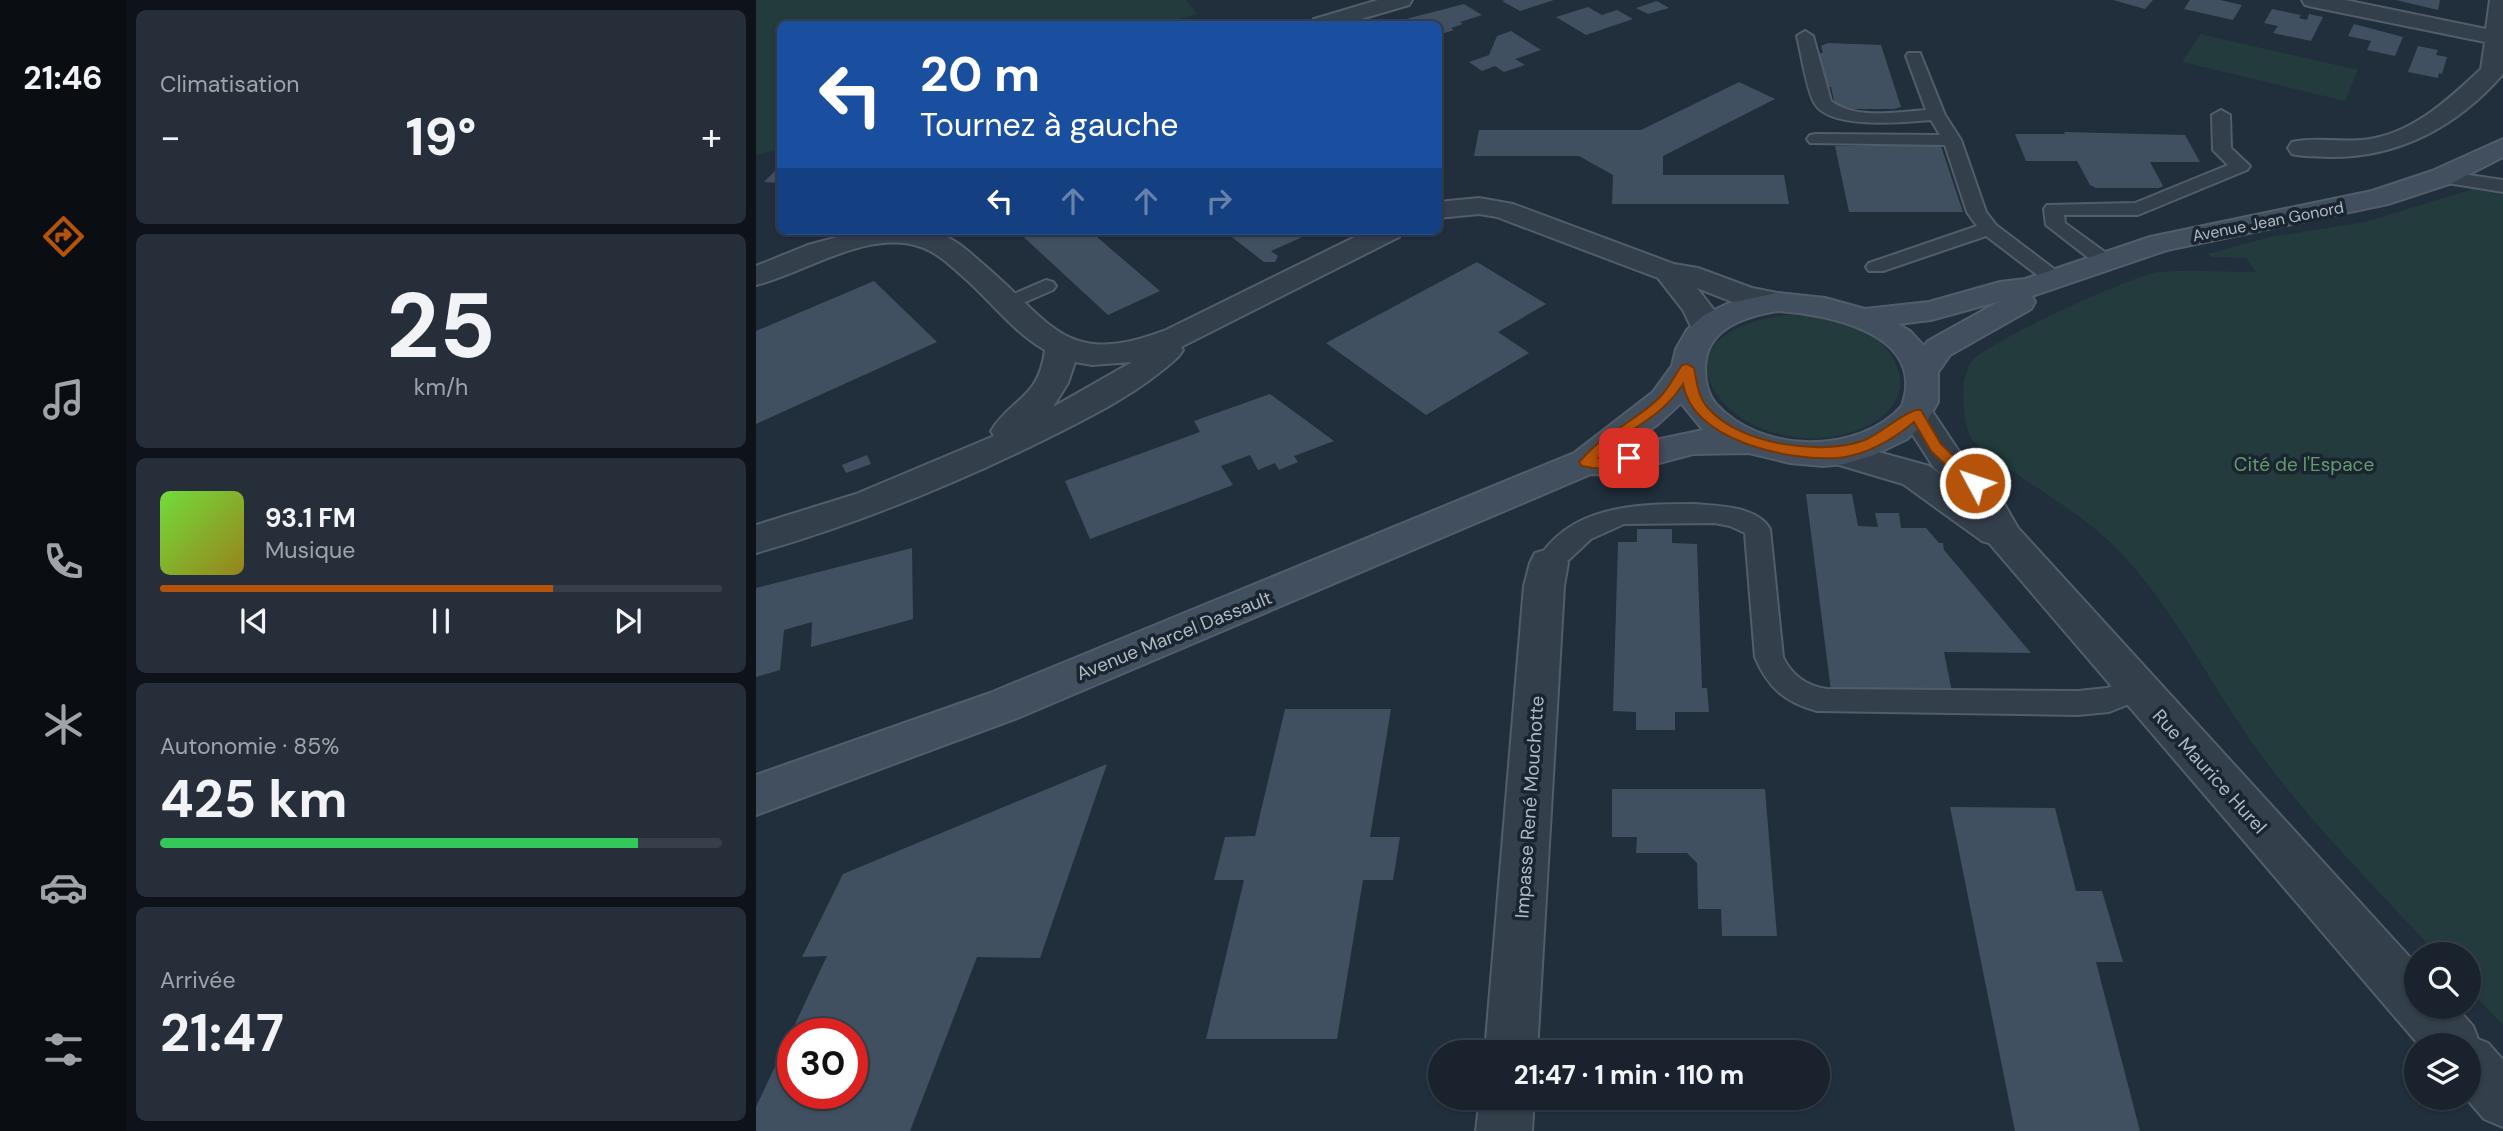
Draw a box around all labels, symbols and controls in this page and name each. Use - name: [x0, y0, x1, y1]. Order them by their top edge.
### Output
- text: 20 m: [920, 42, 1040, 106]
- icon: left: [805, 49, 896, 140]
- text: 21:46: [23, 57, 103, 99]
- text: Climatisation: [160, 69, 299, 99]
- text: 19°: [406, 103, 476, 171]
- text: Tournez à gauche: [920, 104, 1178, 146]
- text: −: [160, 112, 181, 162]
- text: +: [701, 112, 722, 162]
- icon: left: [981, 182, 1019, 220]
- icon: ahead: [1054, 182, 1092, 220]
- icon: ahead: [1127, 182, 1165, 220]
- icon: right: [1200, 182, 1238, 220]
- street label: Avenue Jean Gonord: [2191, 197, 2346, 246]
- icon: directions: [39, 212, 88, 261]
- text: 25: [386, 267, 496, 385]
- text: km/h: [414, 372, 468, 402]
- icon: music: [39, 375, 88, 424]
- pin: [1599, 428, 1659, 488]
- icon: arrive: [1610, 439, 1648, 477]
- position arrow: [1938, 446, 2012, 520]
- park label: Cité de l'Espace: [2234, 452, 2374, 477]
- text: 93.1 FM: [265, 501, 356, 535]
- text: Musique: [265, 535, 355, 565]
- icon: phone: [39, 537, 88, 586]
- street label: Avenue Marcel Dassault: [1073, 585, 1276, 686]
- icon: previous: [235, 602, 273, 640]
- icon: pause: [422, 602, 460, 640]
- icon: next: [609, 602, 647, 640]
- street label: Impasse René Mouchotte: [1509, 695, 1550, 919]
- icon: climate: [39, 700, 88, 749]
- street label: Rue Maurice Hurel: [2147, 704, 2272, 839]
- text: Autonomie · 85%: [160, 731, 339, 761]
- text: 425 km: [160, 765, 347, 833]
- icon: car: [39, 863, 88, 912]
- map controls: [2404, 942, 2481, 1110]
- button: search: [2404, 942, 2481, 1019]
- text: Arrivée: [160, 965, 236, 995]
- text: 21:47: [160, 999, 284, 1067]
- speed limit sign: 30: [777, 1018, 868, 1109]
- icon: filters: [39, 1025, 88, 1074]
- button: layers: [2404, 1033, 2481, 1110]
- text: 21:47 · 1 min · 110 m: [1514, 1058, 1744, 1092]

